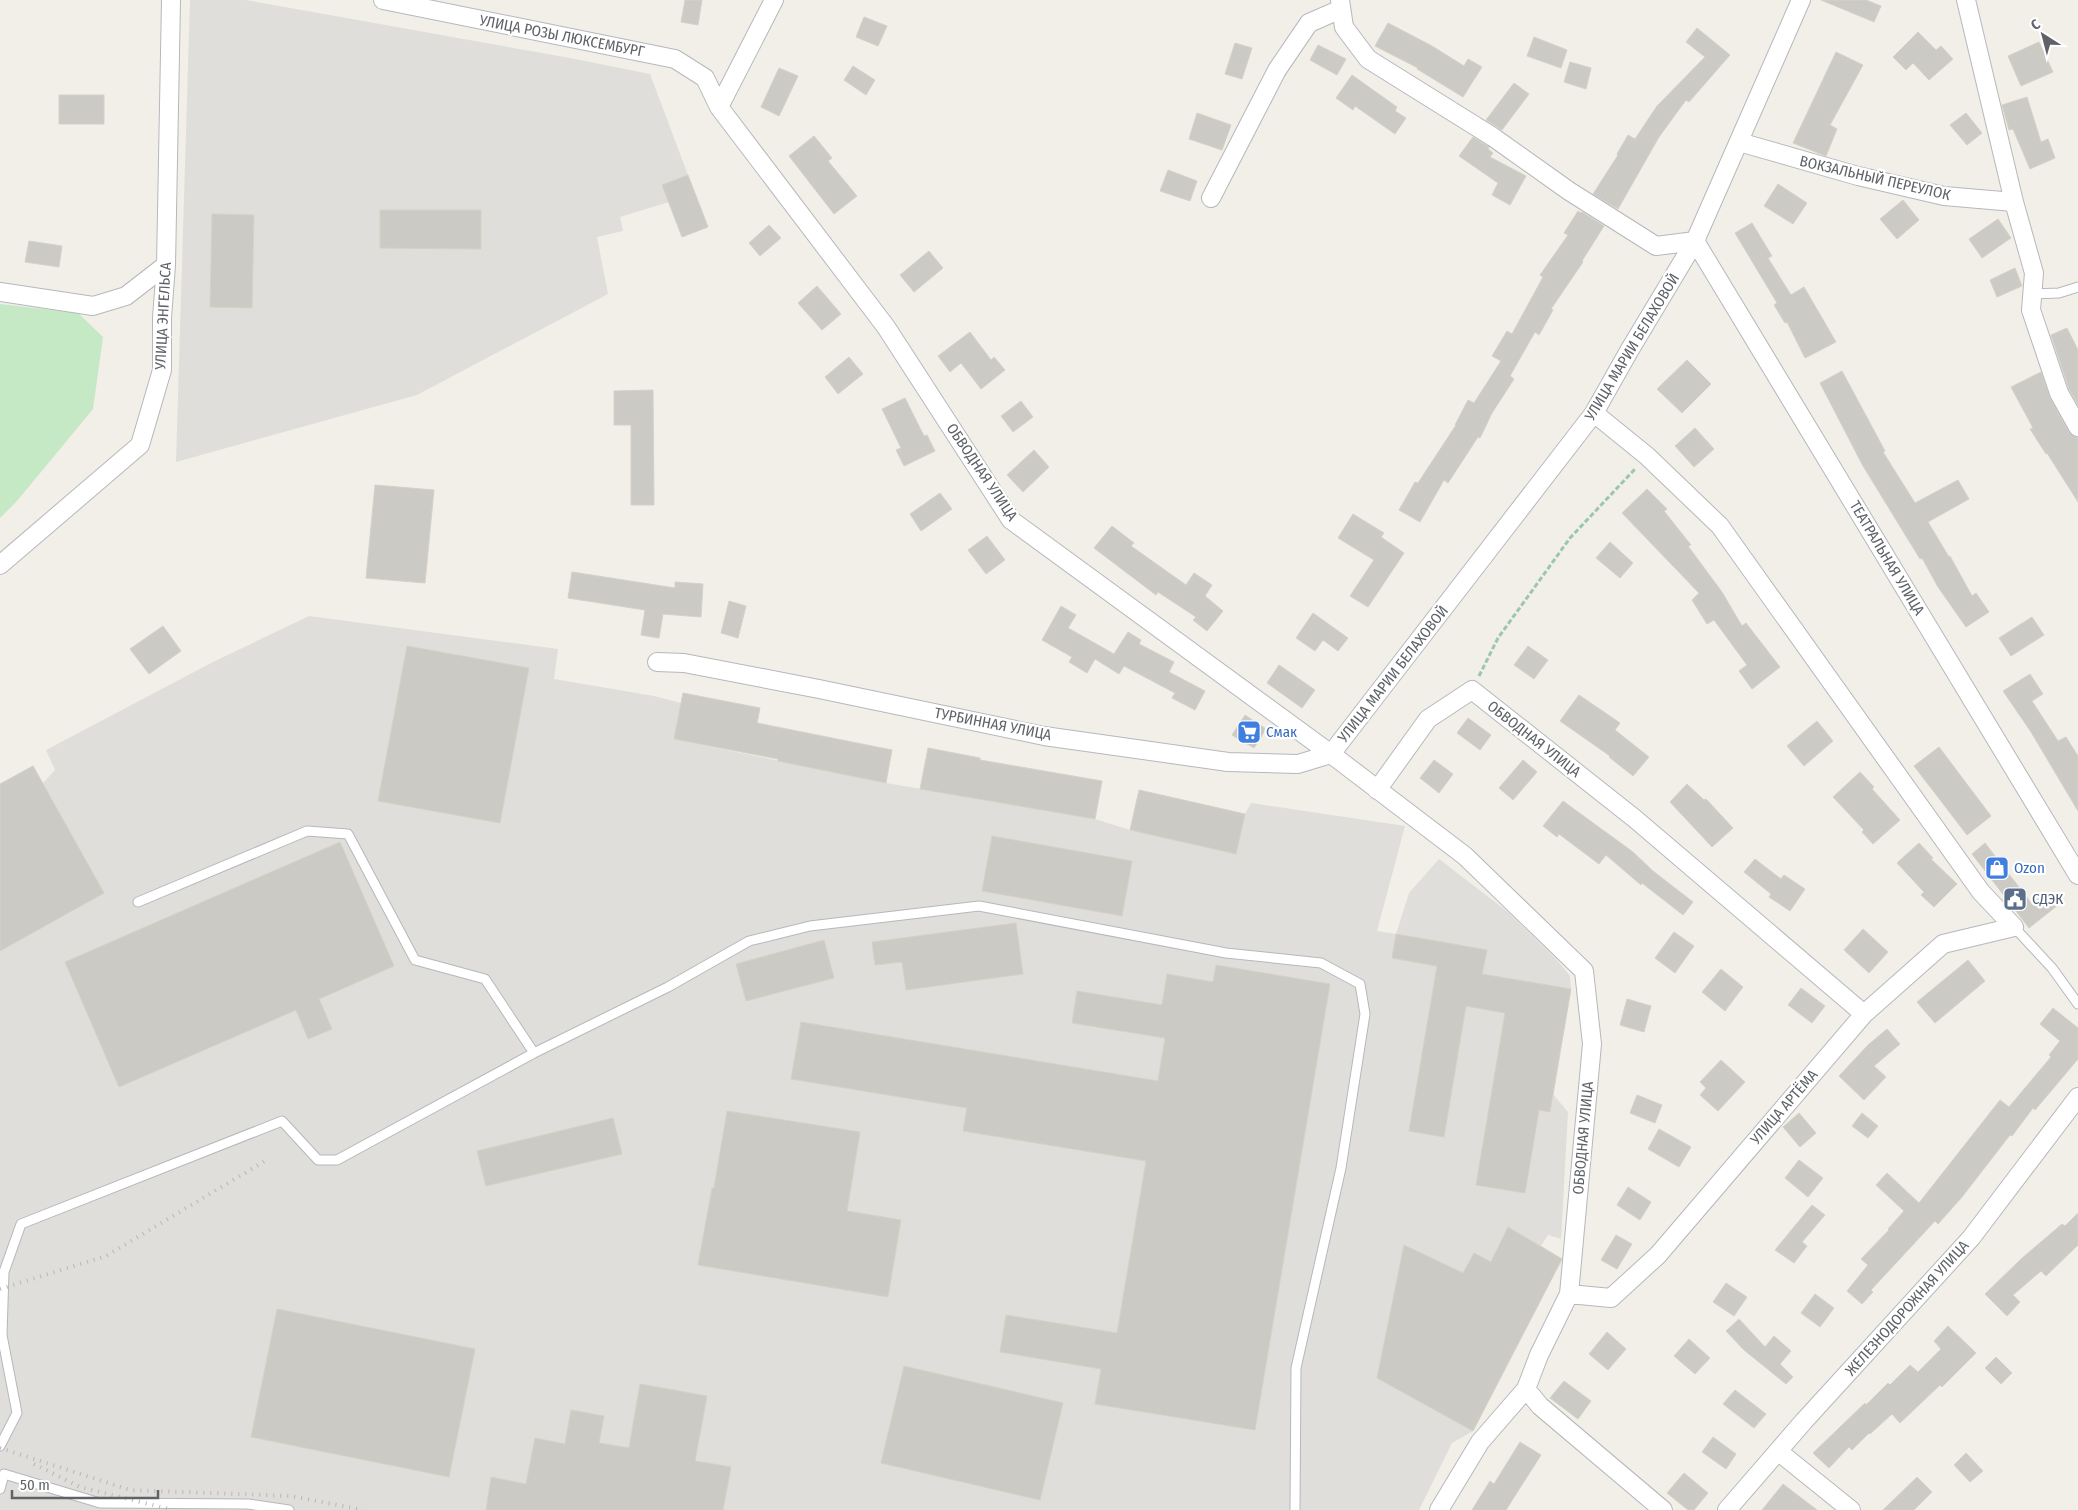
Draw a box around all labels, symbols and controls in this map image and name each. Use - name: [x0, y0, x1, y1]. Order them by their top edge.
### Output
- north arrow: [2018, 10, 2068, 60]
- street label: УЛИЦА РОЗЫ ЛЮКСЕМБУРГ: [477, 11, 646, 61]
- text: С: [2028, 15, 2044, 34]
- street label: ВОКЗАЛЬНЫЙ ПЕРЕУЛОК: [1798, 152, 1952, 204]
- street label: УЛИЦА ЭНГЕЛЬСА: [151, 262, 175, 371]
- street label: УЛИЦА МАРИИ БЕЛАХОВОЙ: [1580, 270, 1683, 425]
- street label: ОБВОДНАЯ УЛИЦА: [943, 420, 1021, 524]
- street label: ТЕАТРАЛЬНАЯ УЛИЦА: [1846, 498, 1928, 618]
- street label: УЛИЦА МАРИИ БЕЛАХОВОЙ: [1333, 602, 1452, 747]
- street label: ОБВОДНАЯ УЛИЦА: [1484, 697, 1584, 781]
- street label: ТУРБИННАЯ УЛИЦА: [933, 704, 1053, 744]
- supermarket icon: Смак: [1236, 719, 1262, 745]
- place label: Смак: [1266, 723, 1297, 741]
- shop icon: Ozon: [1984, 855, 2010, 881]
- place label: Ozon: [2014, 859, 2045, 877]
- public building icon: СДЭК: [2002, 886, 2028, 912]
- place label: СДЭК: [2032, 890, 2063, 908]
- street label: УЛИЦА АРТЁМА: [1746, 1066, 1821, 1149]
- street label: ОБВОДНАЯ УЛИЦА: [1569, 1080, 1597, 1195]
- street label: ЖЕЛЕЗНОДОРОЖНАЯ УЛИЦА: [1841, 1237, 1973, 1379]
- scale bar: [12, 1468, 159, 1500]
- text: 50 m: [20, 1476, 50, 1494]

